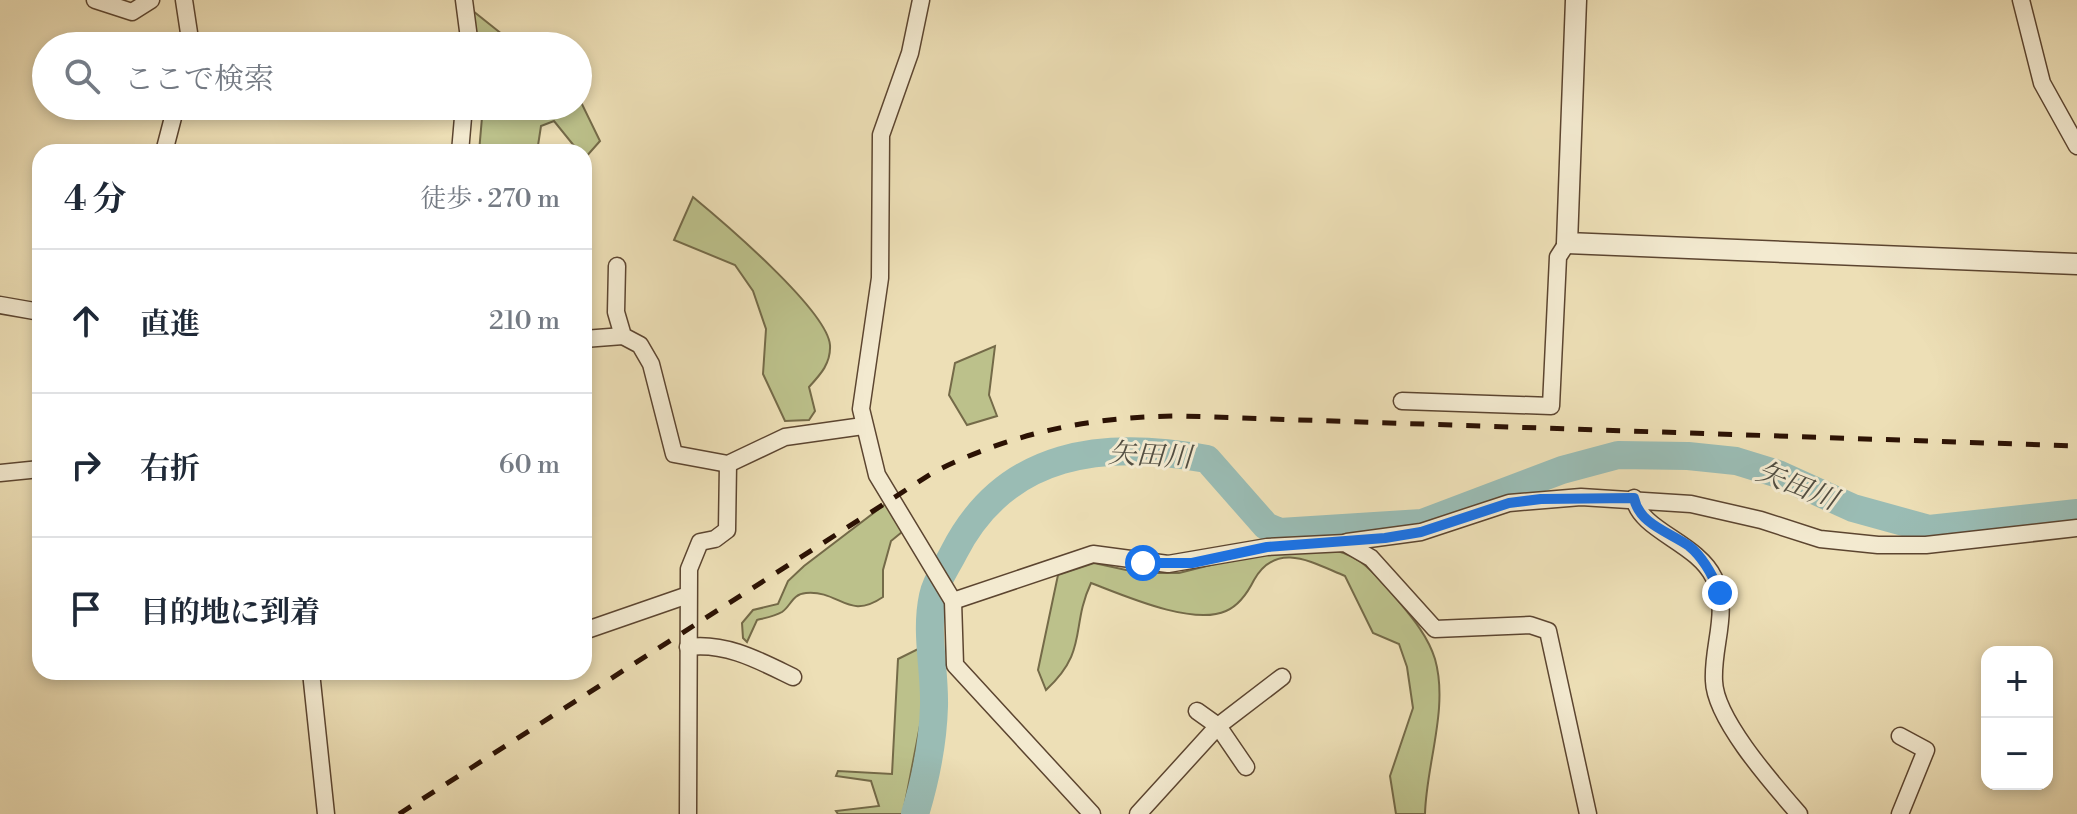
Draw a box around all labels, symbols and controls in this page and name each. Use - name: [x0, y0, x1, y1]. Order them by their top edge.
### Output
- search box: [32, 32, 592, 120]
- icon: search: [60, 54, 104, 98]
- text: ここで検索: [124, 61, 274, 99]
- text: 4 分: [64, 179, 126, 221]
- text: 徒歩 · 270 m: [420, 183, 560, 215]
- icon: ahead: [64, 299, 108, 343]
- text: 210 m: [489, 305, 560, 337]
- text: 直進: [140, 306, 200, 344]
- water label: 矢田川: [1107, 436, 1196, 476]
- icon: right: [64, 443, 108, 487]
- text: 60 m: [499, 449, 560, 481]
- text: 右折: [140, 450, 200, 488]
- water label: 矢田川: [1751, 454, 1845, 519]
- route start: [1125, 545, 1161, 581]
- route end: [1702, 575, 1738, 611]
- icon: arrive: [64, 587, 108, 631]
- text: 目的地に到着: [140, 594, 320, 632]
- map controls: [1981, 646, 2053, 790]
- button: +: [1981, 646, 2053, 718]
- button: −: [1981, 718, 2053, 790]

